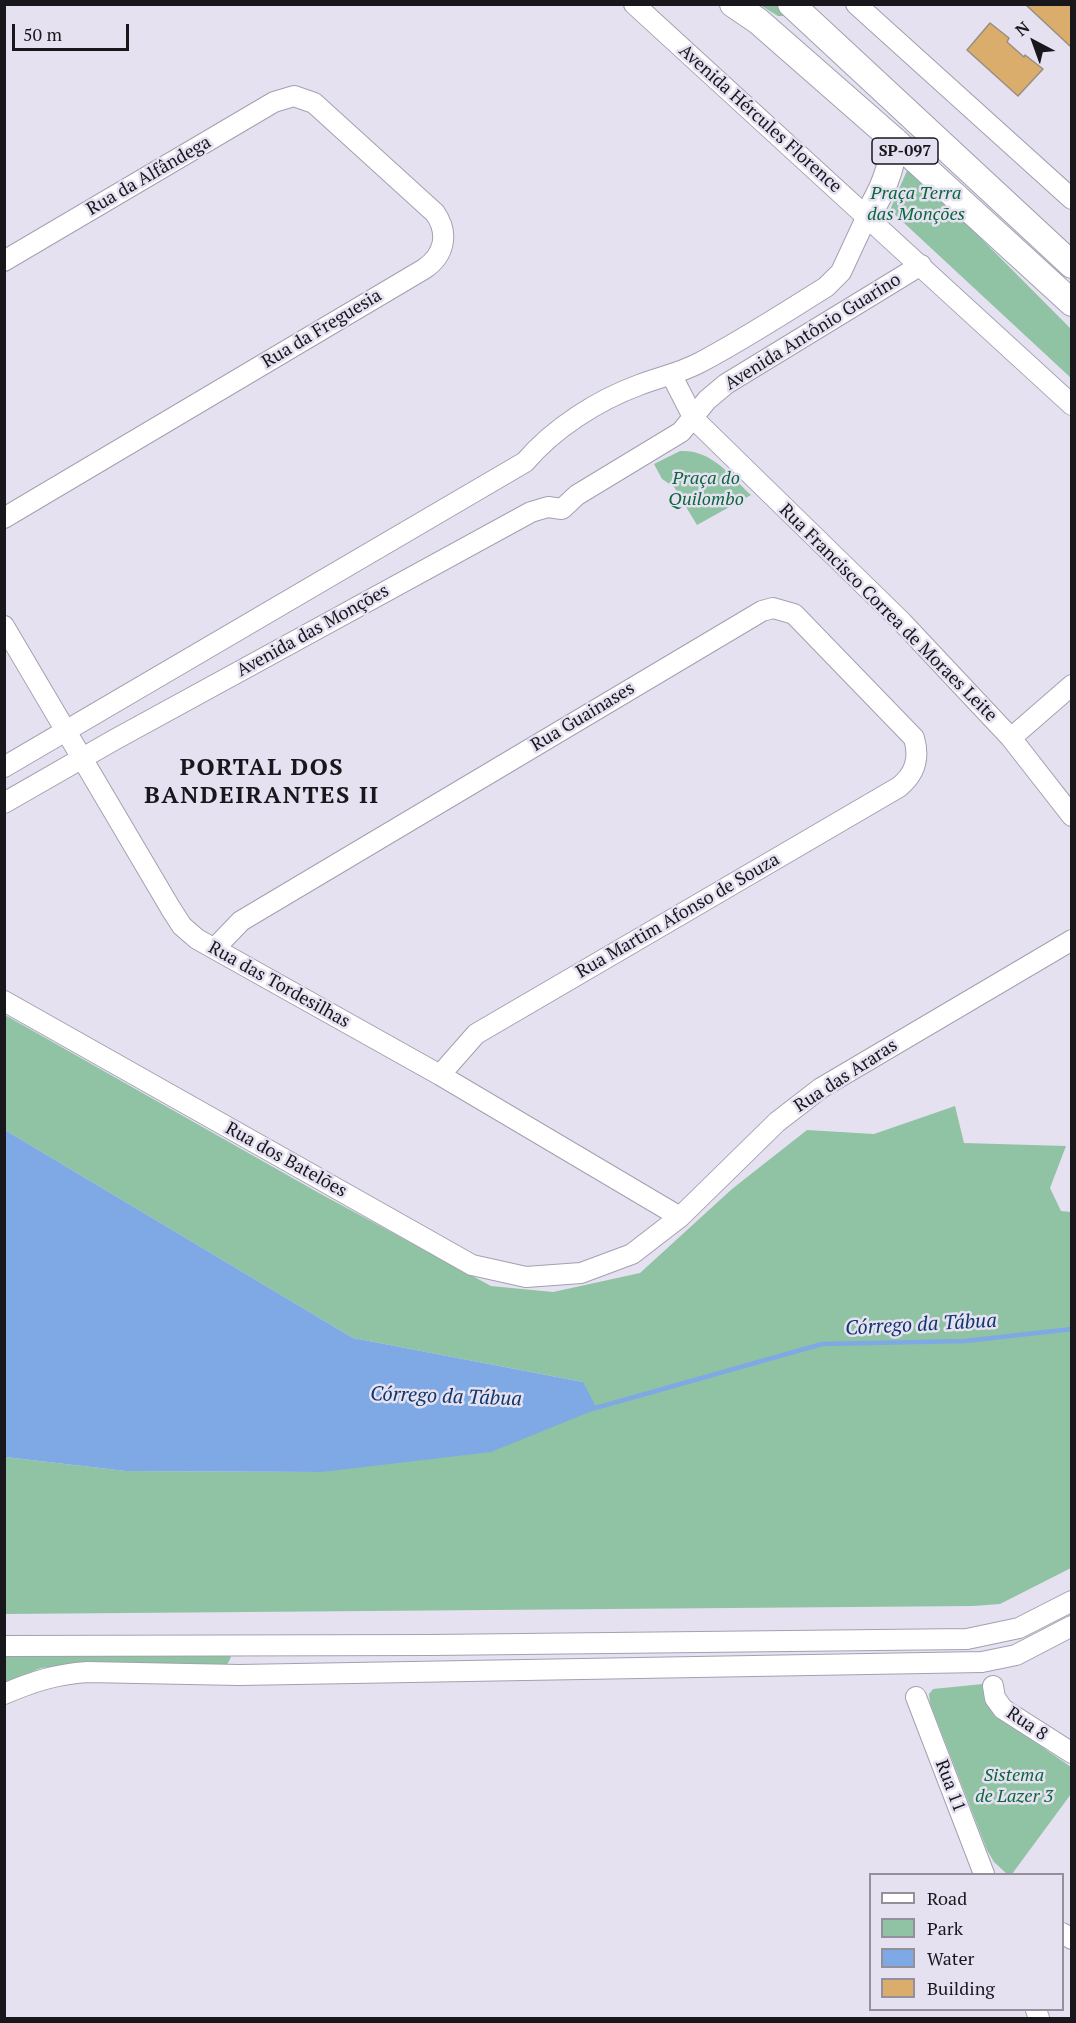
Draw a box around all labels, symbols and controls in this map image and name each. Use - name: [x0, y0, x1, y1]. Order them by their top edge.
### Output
- scale bar: [15, 12, 132, 50]
- north arrow: [1004, 12, 1064, 72]
- text: N: [1010, 16, 1034, 41]
- text: 50 m: [23, 22, 62, 46]
- street label: Avenida Hércules Florence: [674, 40, 846, 198]
- street label: Rua da Alfândega: [83, 132, 215, 220]
- road number: SP-097: [872, 138, 938, 164]
- park label: Praça Terra das Monções: [867, 183, 965, 226]
- street label: Avenida Antônio Guarino: [721, 269, 905, 395]
- street label: Rua da Freguesia: [258, 285, 386, 373]
- park label: Praça do Quilombo: [668, 468, 744, 510]
- street label: Rua Francisco Correa de Moraes Leite: [774, 499, 1002, 727]
- street label: Avenida das Monções: [233, 580, 393, 682]
- street label: Rua Guainases: [527, 678, 639, 756]
- district label: PORTAL DOS BANDEIRANTES II: [144, 754, 380, 810]
- street label: Rua Martim Afonso de Souza: [573, 849, 783, 983]
- street label: Rua das Tordesilhas: [204, 937, 354, 1033]
- street label: Rua das Araras: [790, 1035, 902, 1117]
- street label: Rua dos Batelões: [222, 1118, 350, 1202]
- water label: Córrego da Tábua: [845, 1309, 997, 1341]
- water label: Córrego da Tábua: [370, 1382, 522, 1412]
- street label: Rua 8: [1002, 1703, 1052, 1745]
- street label: Rua 11: [930, 1757, 970, 1815]
- park label: Sistema de Lazer 3: [975, 1765, 1053, 1808]
- legend: [869, 1873, 1064, 2011]
- text: Road: [927, 1886, 967, 1910]
- text: Park: [927, 1916, 963, 1940]
- text: Water: [927, 1946, 974, 1970]
- text: Building: [927, 1976, 995, 2000]

